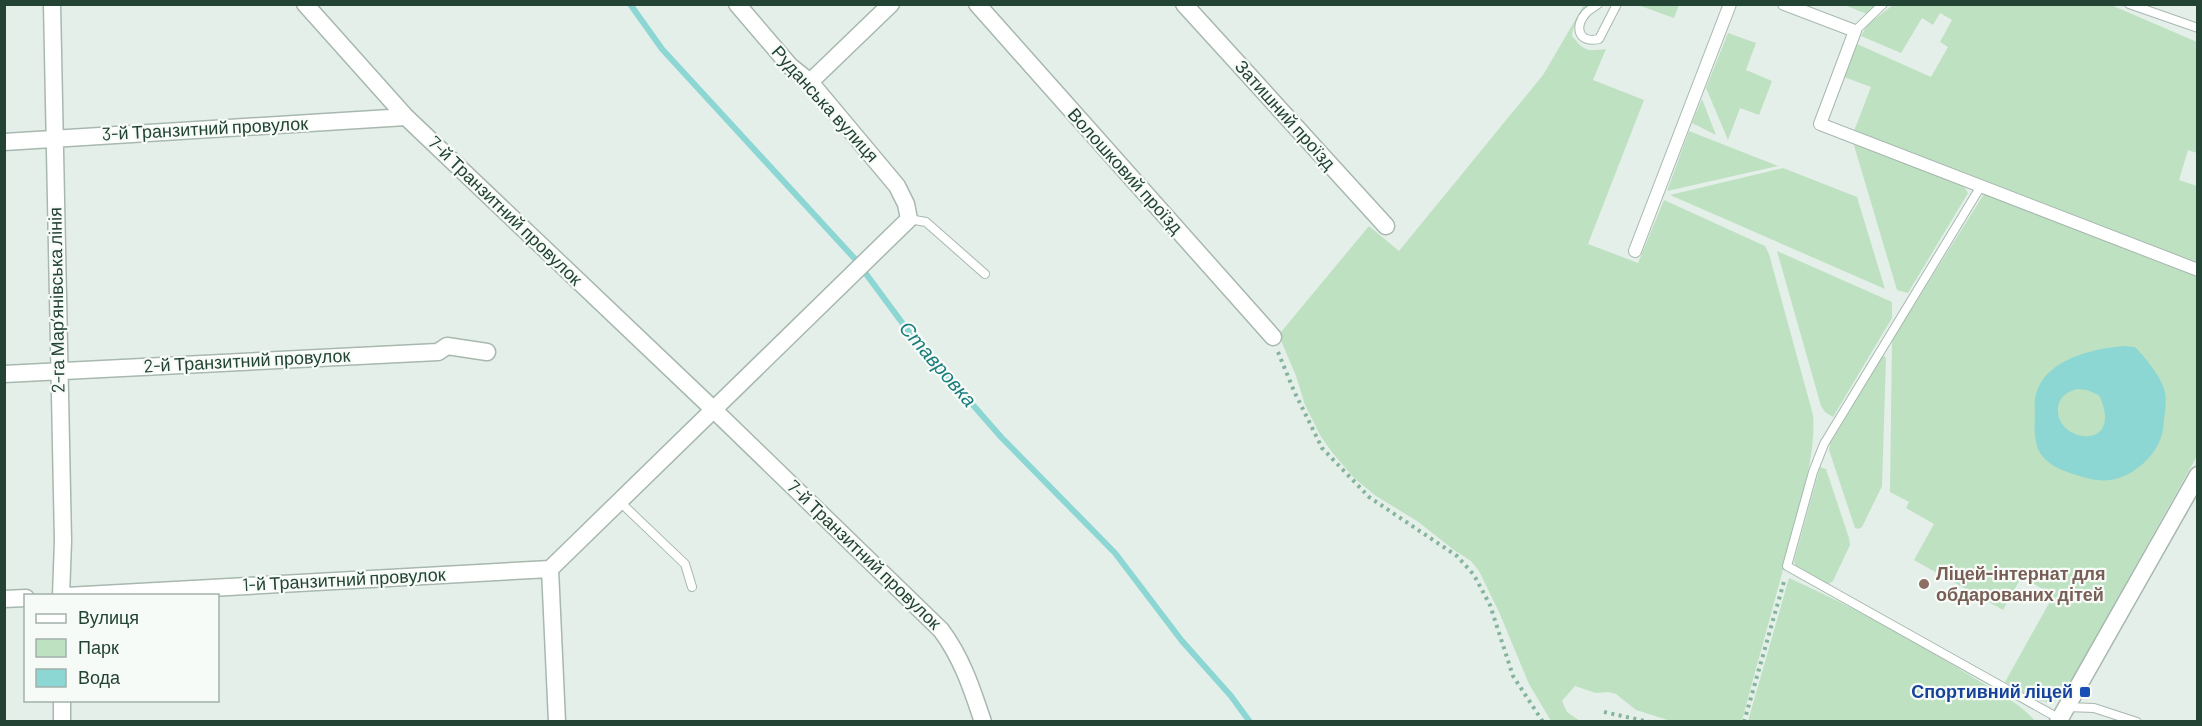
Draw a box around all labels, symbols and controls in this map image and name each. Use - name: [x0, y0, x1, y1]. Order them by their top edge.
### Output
- street label: Руданська вулиця: [768, 40, 884, 166]
- street label: Затишний проїзд: [1231, 55, 1341, 174]
- street label: Волошковий проїзд: [1064, 103, 1188, 238]
- street label: 3-й Транзитний провулок: [101, 112, 309, 144]
- street label: 7-й Транзитний провулок: [424, 131, 587, 290]
- street label: 2-га Марʼянівська лінія: [43, 207, 69, 393]
- water label: Ставровка: [895, 316, 982, 411]
- street label: 2-й Транзитний провулок: [143, 344, 351, 376]
- street label: 7-й Транзитний провулок: [783, 475, 946, 634]
- place label: Ліцей-інтернат для обдарованих дітей: [1936, 562, 2106, 605]
- street label: 1-й Транзитний провулок: [242, 563, 446, 595]
- marker: Ліцей-інтернат для обдарованих дітей: [1917, 577, 1931, 591]
- legend: [24, 594, 219, 702]
- text: Вулиця: [78, 606, 139, 628]
- text: Парк: [78, 636, 119, 658]
- text: Вода: [78, 666, 121, 688]
- place label: Спортивний ліцей: [1911, 680, 2073, 702]
- marker: Спортивний ліцей: [2078, 685, 2092, 699]

